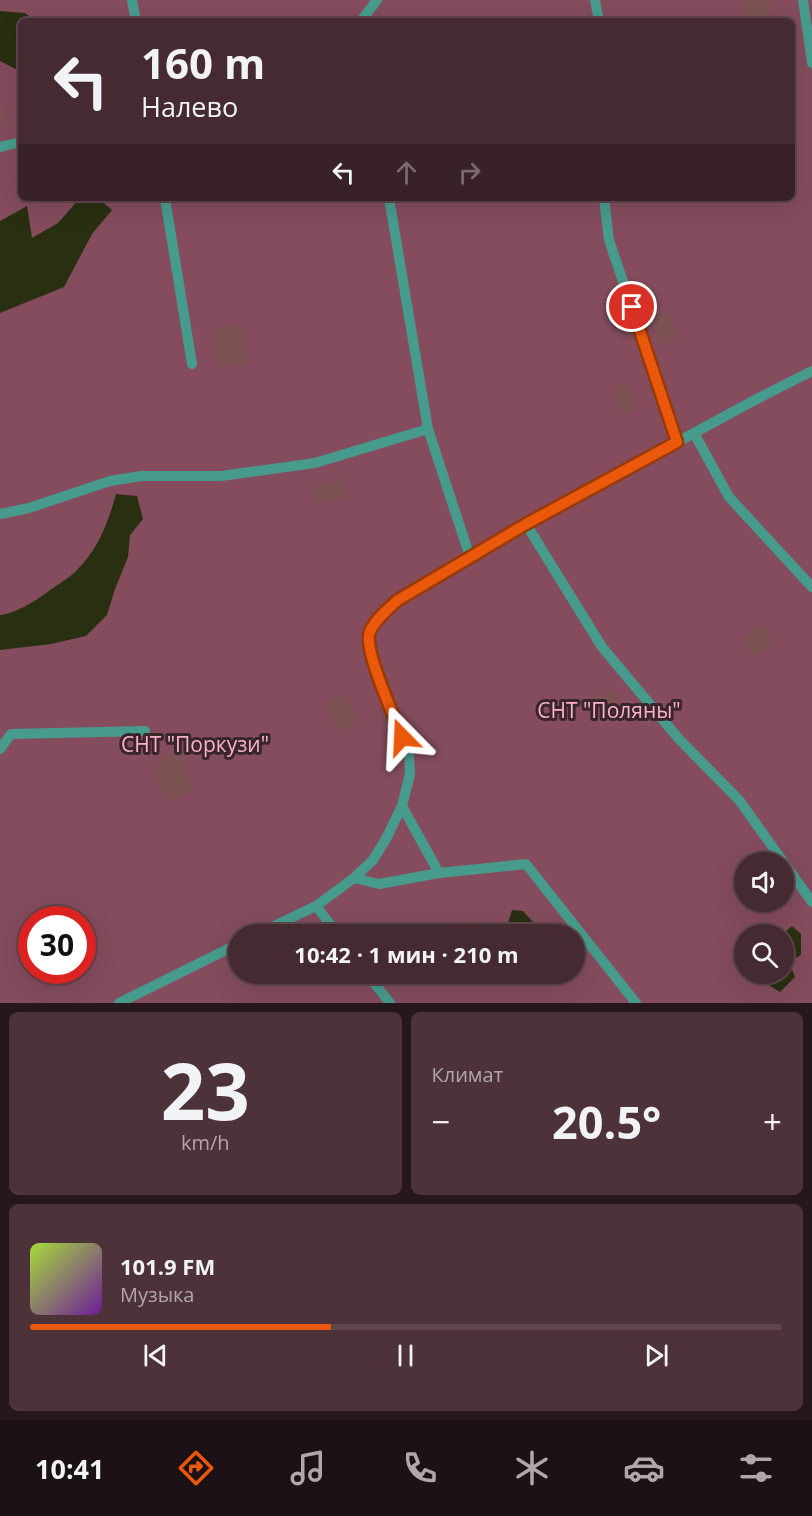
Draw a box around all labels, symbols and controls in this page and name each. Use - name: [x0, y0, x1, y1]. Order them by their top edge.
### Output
- text: 160 m: [141, 34, 265, 91]
- icon: left: [42, 42, 120, 120]
- text: Налево: [141, 88, 238, 125]
- icon: left: [327, 156, 360, 189]
- icon: ahead: [390, 156, 423, 189]
- icon: right: [453, 156, 486, 189]
- pin: [606, 281, 657, 332]
- icon: arrive: [615, 290, 648, 323]
- park label: СНТ "Поляны": [537, 696, 681, 724]
- position arrow: [370, 705, 434, 769]
- park label: СНТ "Поркузи": [121, 730, 269, 758]
- map controls: [734, 852, 794, 984]
- button: sound: [734, 852, 794, 912]
- speed limit sign: 30: [18, 906, 96, 984]
- button: search: [734, 924, 794, 984]
- text: 10:42 · 1 мин · 210 m: [294, 939, 519, 969]
- text: 23: [161, 1037, 250, 1143]
- text: Климат: [432, 1061, 503, 1088]
- text: 20.5°: [552, 1091, 661, 1152]
- text: −: [432, 1099, 450, 1144]
- text: +: [763, 1099, 782, 1144]
- text: km/h: [181, 1129, 230, 1156]
- text: 101.9 FM: [120, 1251, 215, 1281]
- text: Музыка: [120, 1281, 194, 1308]
- icon: previous: [139, 1339, 172, 1372]
- icon: pause: [389, 1339, 422, 1372]
- icon: next: [640, 1339, 673, 1372]
- icon: directions: [175, 1447, 217, 1489]
- icon: music: [287, 1447, 329, 1489]
- icon: phone: [399, 1447, 441, 1489]
- icon: climate: [511, 1447, 553, 1489]
- icon: car: [623, 1447, 665, 1489]
- icon: filters: [735, 1447, 777, 1489]
- text: 10:41: [35, 1450, 104, 1487]

